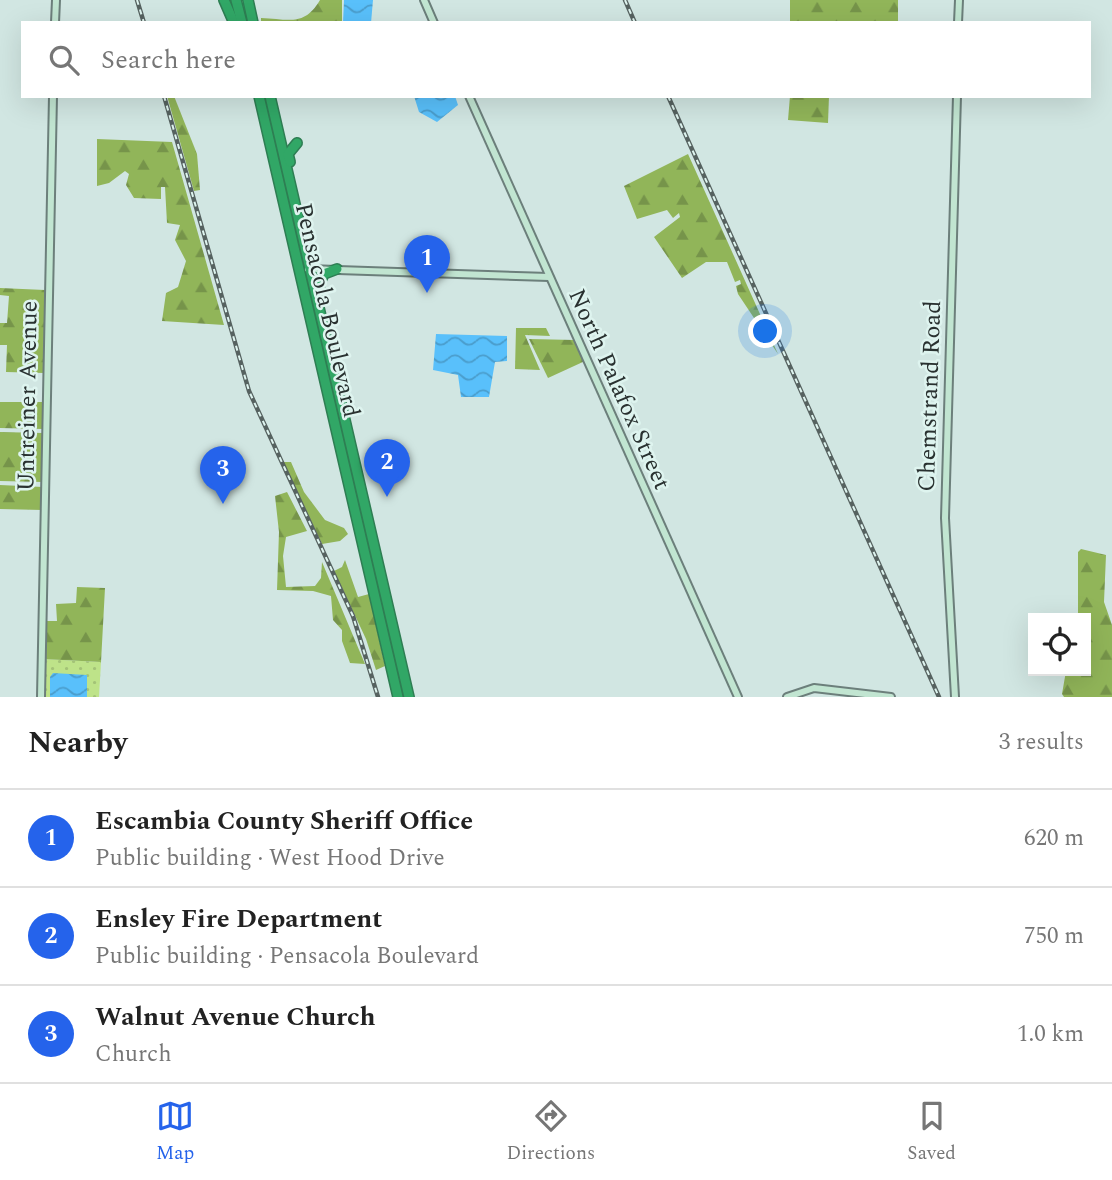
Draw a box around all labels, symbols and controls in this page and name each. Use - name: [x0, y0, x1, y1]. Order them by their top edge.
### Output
- search box: [21, 21, 1091, 98]
- text: Search here: [101, 40, 236, 80]
- icon: search: [45, 41, 83, 79]
- street label: Pensacola Boulevard: [285, 199, 369, 421]
- pin: 1: [404, 235, 450, 293]
- street label: North Palafox Street: [559, 283, 680, 496]
- street label: Untreiner Avenue: [8, 300, 48, 492]
- street label: Chemstrand Road: [909, 300, 951, 492]
- your location: [748, 314, 782, 348]
- pin: 2: [364, 439, 410, 497]
- pin: 3: [200, 446, 246, 504]
- map controls: [1028, 613, 1091, 676]
- button: locate: [1028, 613, 1091, 676]
- text: Nearby: [28, 720, 127, 766]
- text: 3 results: [999, 725, 1084, 760]
- text: Escambia County Sheriff Office: [95, 801, 473, 841]
- text: 1: [45, 821, 57, 856]
- text: 620 m: [1024, 821, 1084, 856]
- text: Public building · West Hood Drive: [95, 841, 445, 876]
- text: Ensley Fire Department: [95, 899, 382, 939]
- text: 2: [45, 919, 57, 954]
- text: 750 m: [1024, 919, 1084, 954]
- text: Public building · Pensacola Boulevard: [95, 939, 479, 974]
- text: Walnut Avenue Church: [95, 997, 376, 1037]
- text: 3: [45, 1017, 57, 1052]
- text: 1.0 km: [1017, 1017, 1084, 1052]
- text: Church: [95, 1037, 172, 1072]
- tab: Map: [156, 1097, 194, 1168]
- tab: Directions: [506, 1097, 595, 1168]
- tab: Saved: [907, 1097, 956, 1168]

